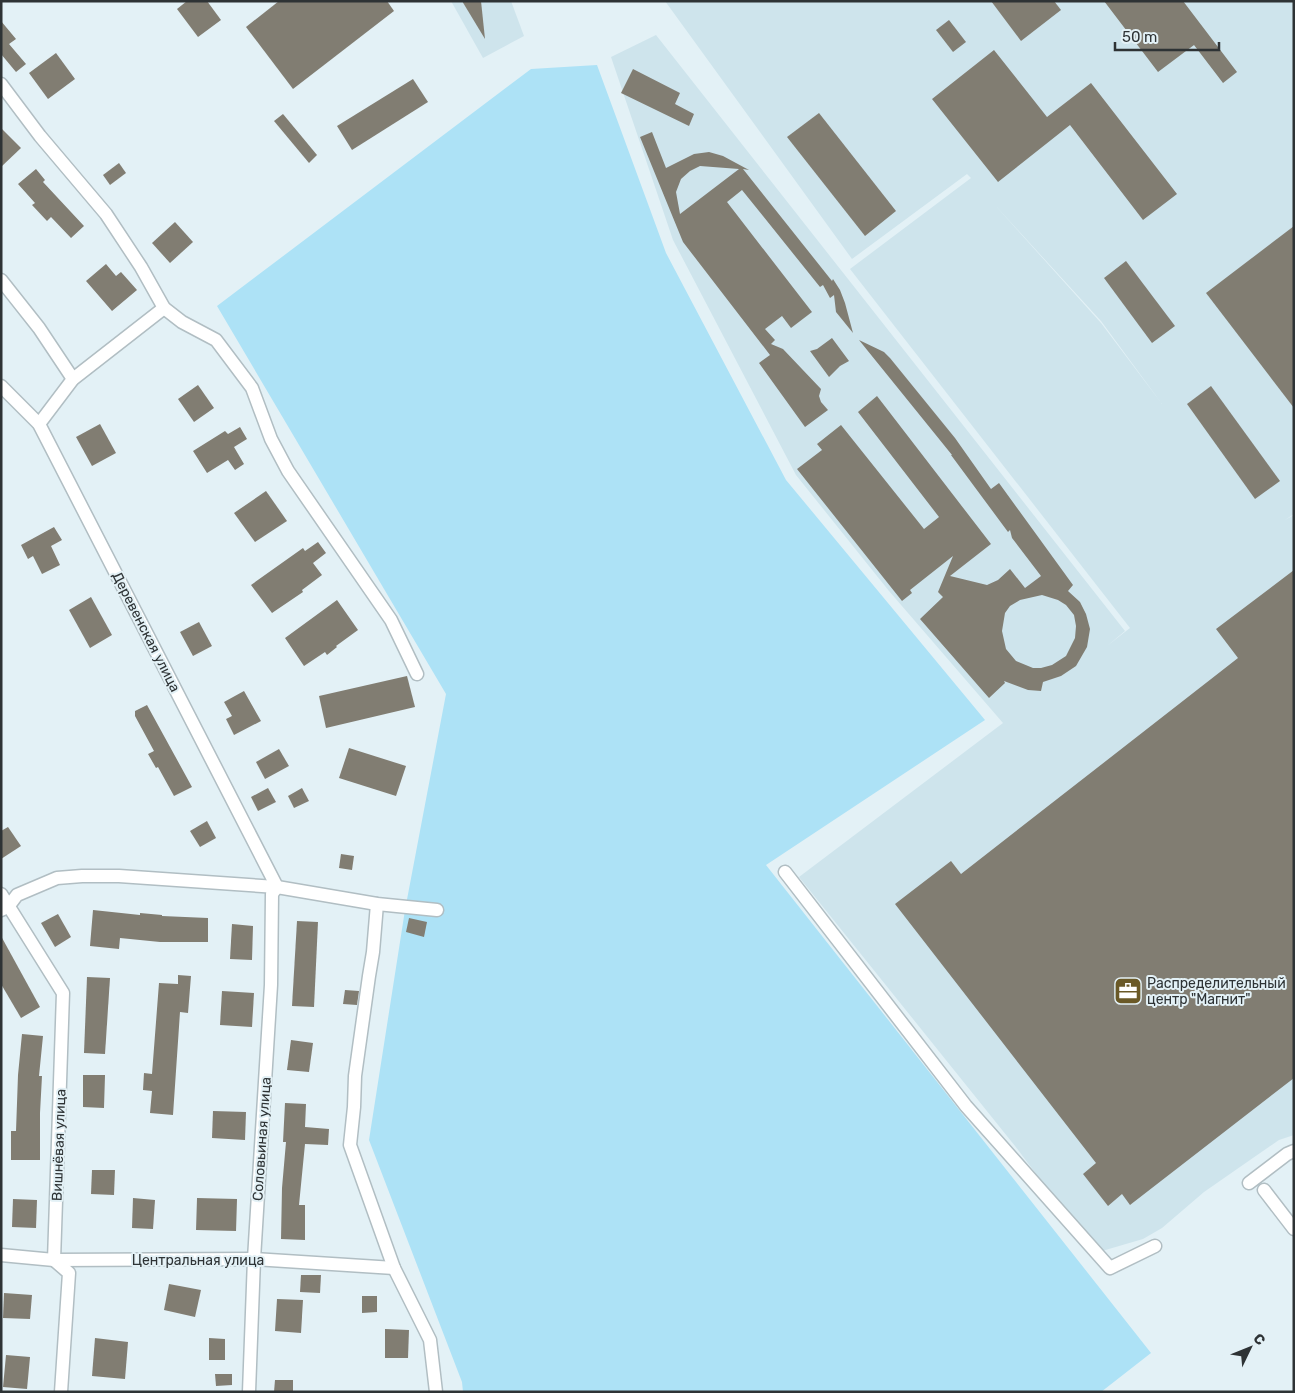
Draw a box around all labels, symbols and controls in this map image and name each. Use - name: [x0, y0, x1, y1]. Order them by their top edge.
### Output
- scale bar: [1115, 20, 1219, 52]
- text: 50 m: [1122, 28, 1157, 46]
- street label: Деревенская улица: [108, 569, 184, 695]
- place label: Распределительный центр "Магнит": [1147, 975, 1286, 1008]
- office icon: Распределительный центр "Магнит": [1113, 976, 1143, 1006]
- street label: Соловьиная улица: [249, 1076, 275, 1202]
- street label: Вишнёвая улица: [49, 1089, 69, 1201]
- street label: Центральная улица: [132, 1252, 264, 1269]
- north arrow: [1225, 1323, 1275, 1373]
- text: С: [1250, 1330, 1269, 1349]

